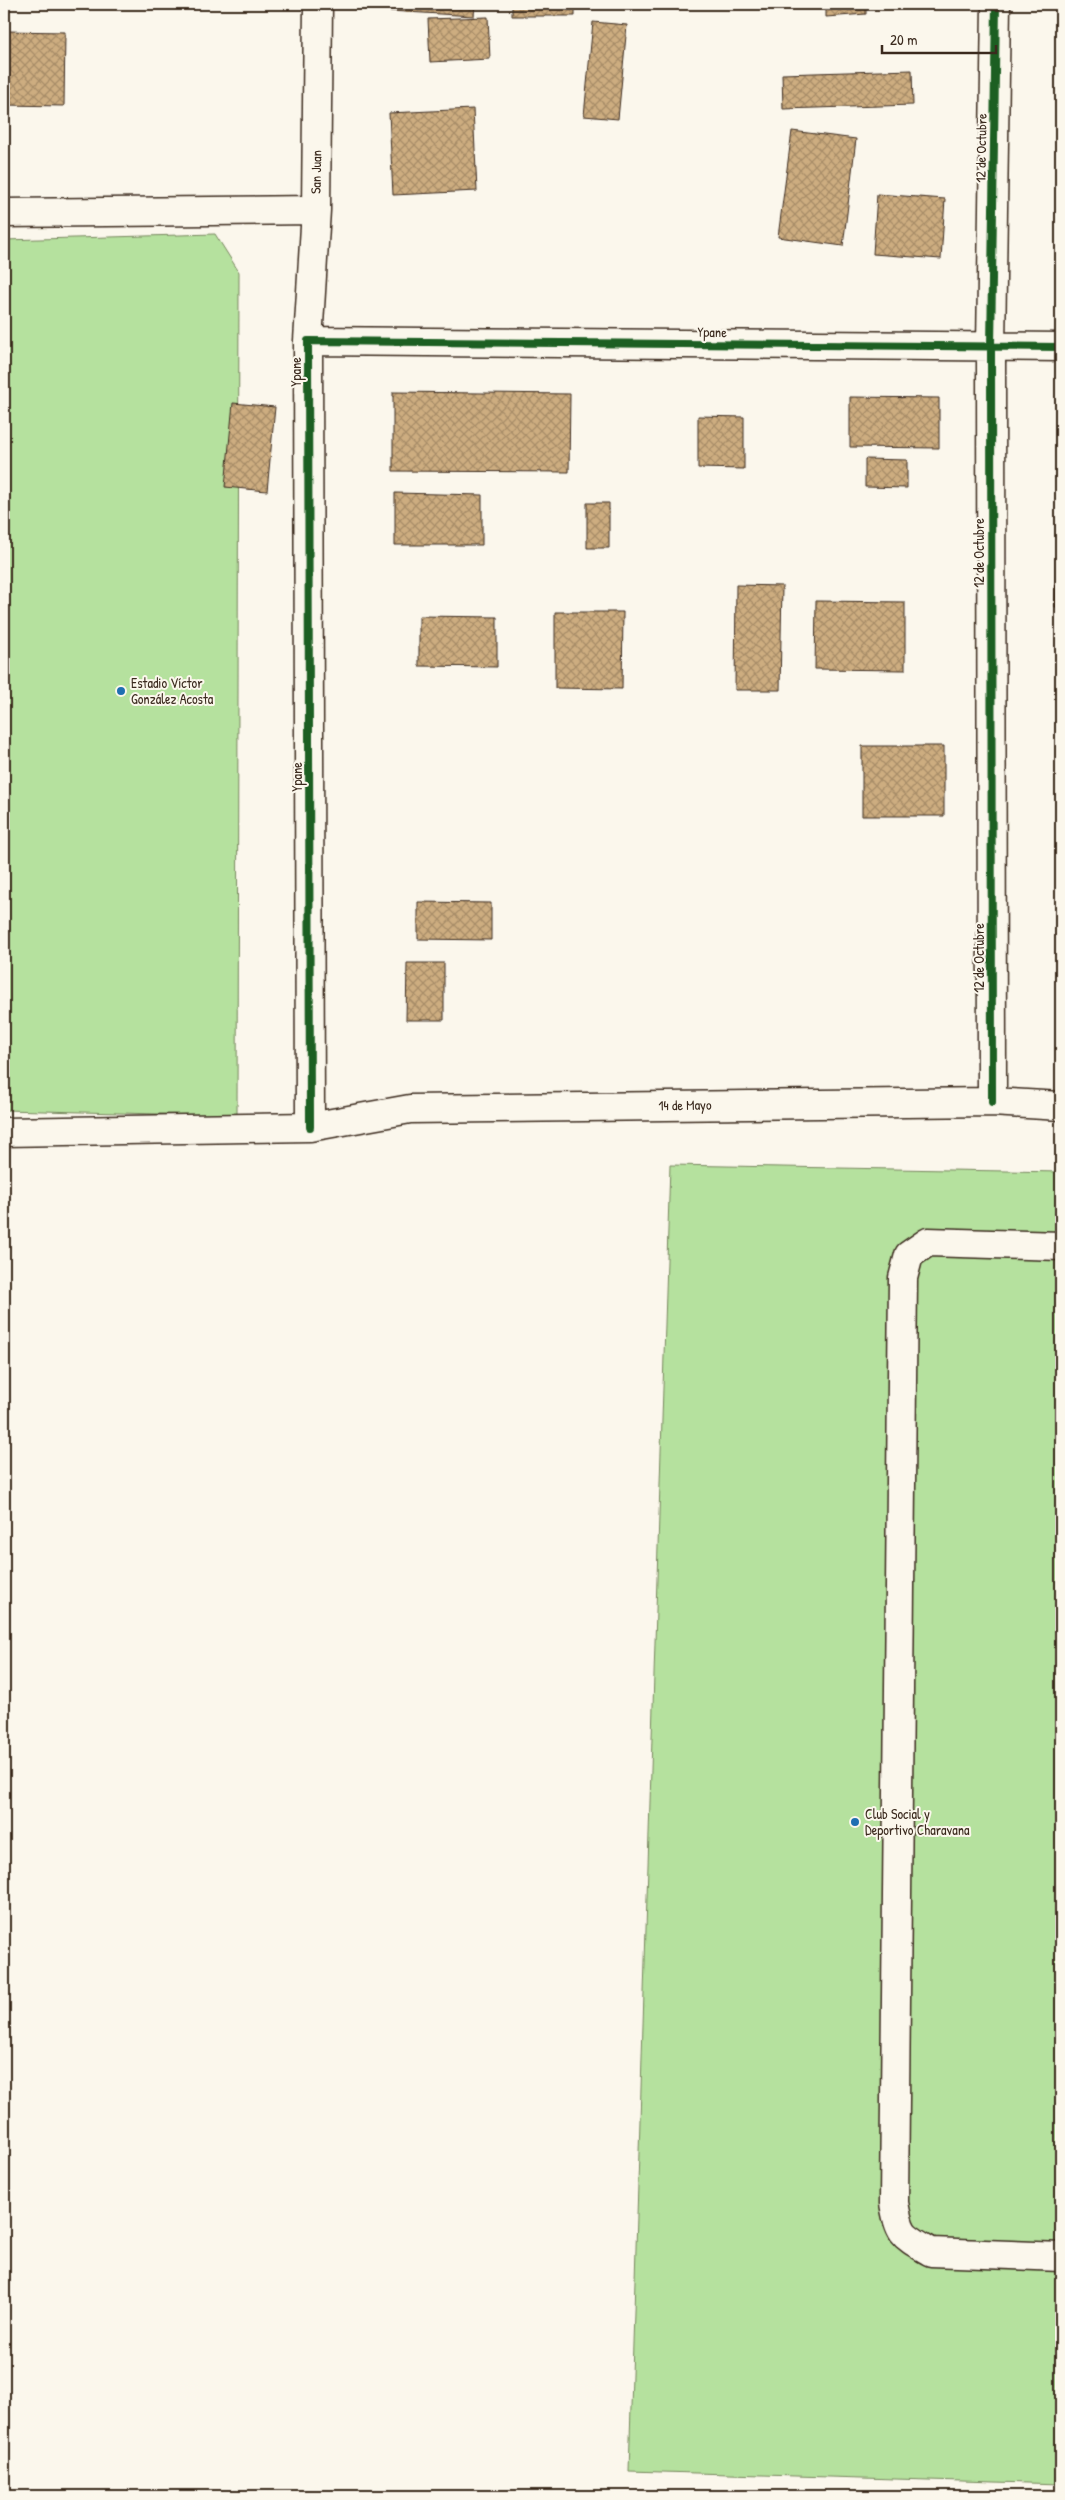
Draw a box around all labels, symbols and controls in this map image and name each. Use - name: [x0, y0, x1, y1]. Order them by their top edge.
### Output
- scale bar: [882, 22, 996, 54]
- text: 20 m: [890, 29, 917, 50]
- street label: 12 de Octubre: [970, 113, 991, 183]
- street label: San Juan: [306, 150, 325, 194]
- street label: Ypane: [697, 322, 727, 342]
- street label: Ypane: [286, 357, 306, 387]
- street label: 12 de Octubre: [969, 518, 988, 588]
- place label: Estadio Víctor González Acosta: [131, 673, 214, 708]
- marker: Estadio Víctor González Acosta: [115, 685, 127, 697]
- street label: Ypane: [287, 762, 307, 792]
- street label: 12 de Octubre: [969, 923, 988, 993]
- street label: 14 de Mayo: [658, 1095, 712, 1115]
- place label: Club Social y Deportivo Charavana: [865, 1804, 970, 1840]
- marker: Club Social y Deportivo Charavana: [849, 1816, 861, 1828]

